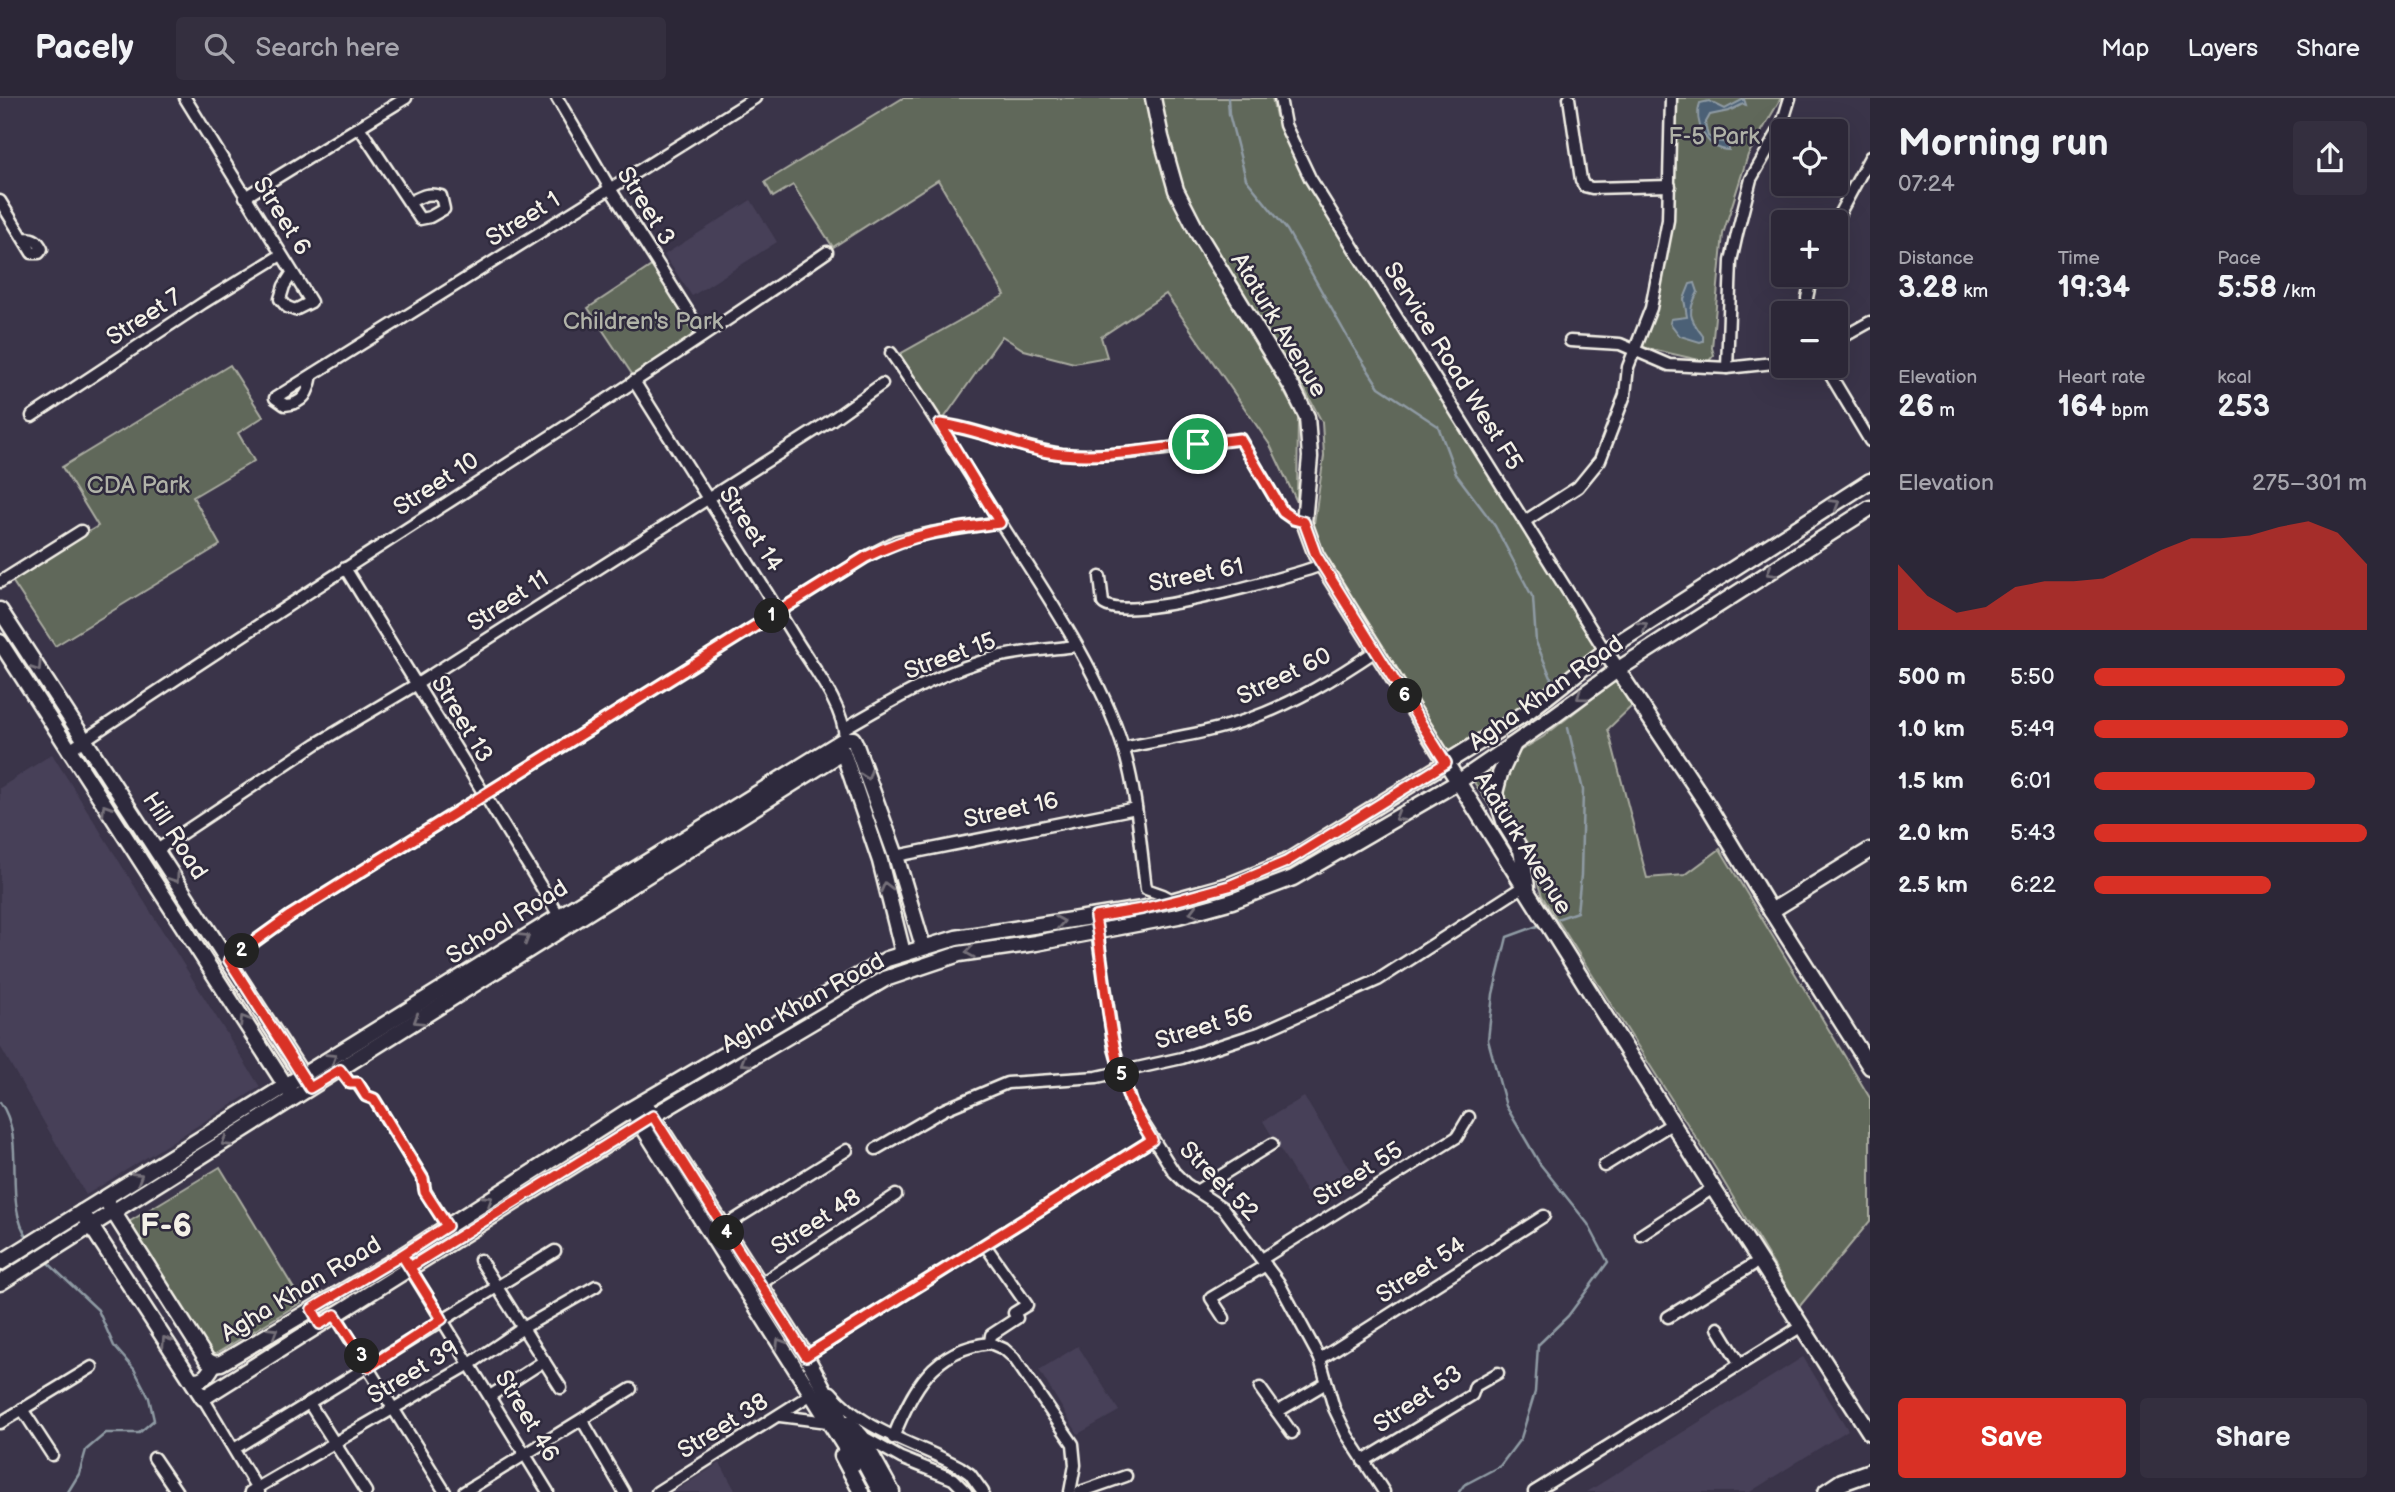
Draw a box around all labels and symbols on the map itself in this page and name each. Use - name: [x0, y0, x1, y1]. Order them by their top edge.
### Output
- park label: F-5 Park: [1668, 122, 1760, 151]
- street label: Street 3: [611, 161, 681, 251]
- street label: Street 6: [247, 171, 317, 261]
- street label: Street 1: [481, 185, 565, 253]
- street label: Ataturk Avenue: [1225, 248, 1333, 402]
- street label: Service Road West F5: [1377, 256, 1529, 476]
- street label: Street 7: [101, 282, 187, 352]
- park label: Children's Park: [563, 307, 724, 336]
- pin: [1168, 414, 1228, 474]
- street label: Street 10: [388, 446, 484, 522]
- park label: CDA Park: [86, 471, 190, 500]
- street label: Street 14: [713, 481, 790, 578]
- one-way arrow: [1827, 499, 1840, 512]
- street label: Street 61: [1146, 552, 1246, 598]
- one-way arrow: [1766, 563, 1779, 576]
- street label: Street 11: [462, 564, 554, 638]
- pin: 1: [754, 598, 790, 634]
- one-way arrow: [1635, 622, 1648, 634]
- street label: Street 15: [900, 626, 1000, 686]
- street label: Agha Khan Road: [1463, 629, 1629, 757]
- street label: Street 60: [1232, 641, 1336, 711]
- one-way arrow: [29, 659, 41, 672]
- street label: Street 13: [425, 670, 499, 768]
- pin: 6: [1388, 678, 1422, 714]
- one-way arrow: [1576, 688, 1589, 700]
- street label: Ataturk Avenue: [1468, 766, 1578, 920]
- one-way arrow: [858, 768, 872, 780]
- street label: Street 16: [961, 786, 1061, 834]
- street label: Hill Road: [136, 787, 214, 885]
- one-way arrow: [102, 804, 115, 817]
- one-way arrow: [1394, 808, 1407, 821]
- one-way arrow: [167, 870, 179, 883]
- street label: School Road: [441, 873, 573, 971]
- one-way arrow: [880, 881, 894, 893]
- one-way arrow: [1188, 904, 1200, 918]
- one-way arrow: [1054, 915, 1066, 930]
- one-way arrow: [518, 933, 531, 946]
- pin: 2: [224, 934, 260, 968]
- one-way arrow: [964, 945, 976, 960]
- street label: Agha Khan Road: [716, 946, 890, 1060]
- street label: Street 56: [1152, 998, 1256, 1056]
- one-way arrow: [412, 1012, 425, 1025]
- one-way arrow: [240, 1015, 253, 1028]
- one-way arrow: [324, 1053, 337, 1066]
- one-way arrow: [740, 1054, 752, 1067]
- pin: 5: [1104, 1058, 1140, 1093]
- one-way arrow: [220, 1133, 233, 1146]
- street label: Street 52: [1173, 1135, 1265, 1227]
- street label: Street 55: [1308, 1135, 1408, 1213]
- one-way arrow: [131, 1173, 144, 1186]
- street label: Street 48: [766, 1182, 866, 1262]
- one-way arrow: [480, 1195, 493, 1208]
- district label: F-6: [140, 1207, 192, 1246]
- pin: 4: [710, 1216, 744, 1250]
- street label: Agha Khan Road: [216, 1230, 386, 1348]
- street label: Street 54: [1371, 1230, 1471, 1310]
- one-way arrow: [266, 1327, 279, 1340]
- street label: Street 39: [362, 1334, 464, 1410]
- one-way arrow: [161, 1335, 174, 1348]
- pin: 3: [344, 1338, 380, 1374]
- one-way arrow: [775, 1338, 788, 1351]
- street label: Street 53: [1368, 1359, 1468, 1439]
- street label: Street 46: [488, 1365, 566, 1467]
- street label: Street 38: [672, 1387, 774, 1465]

